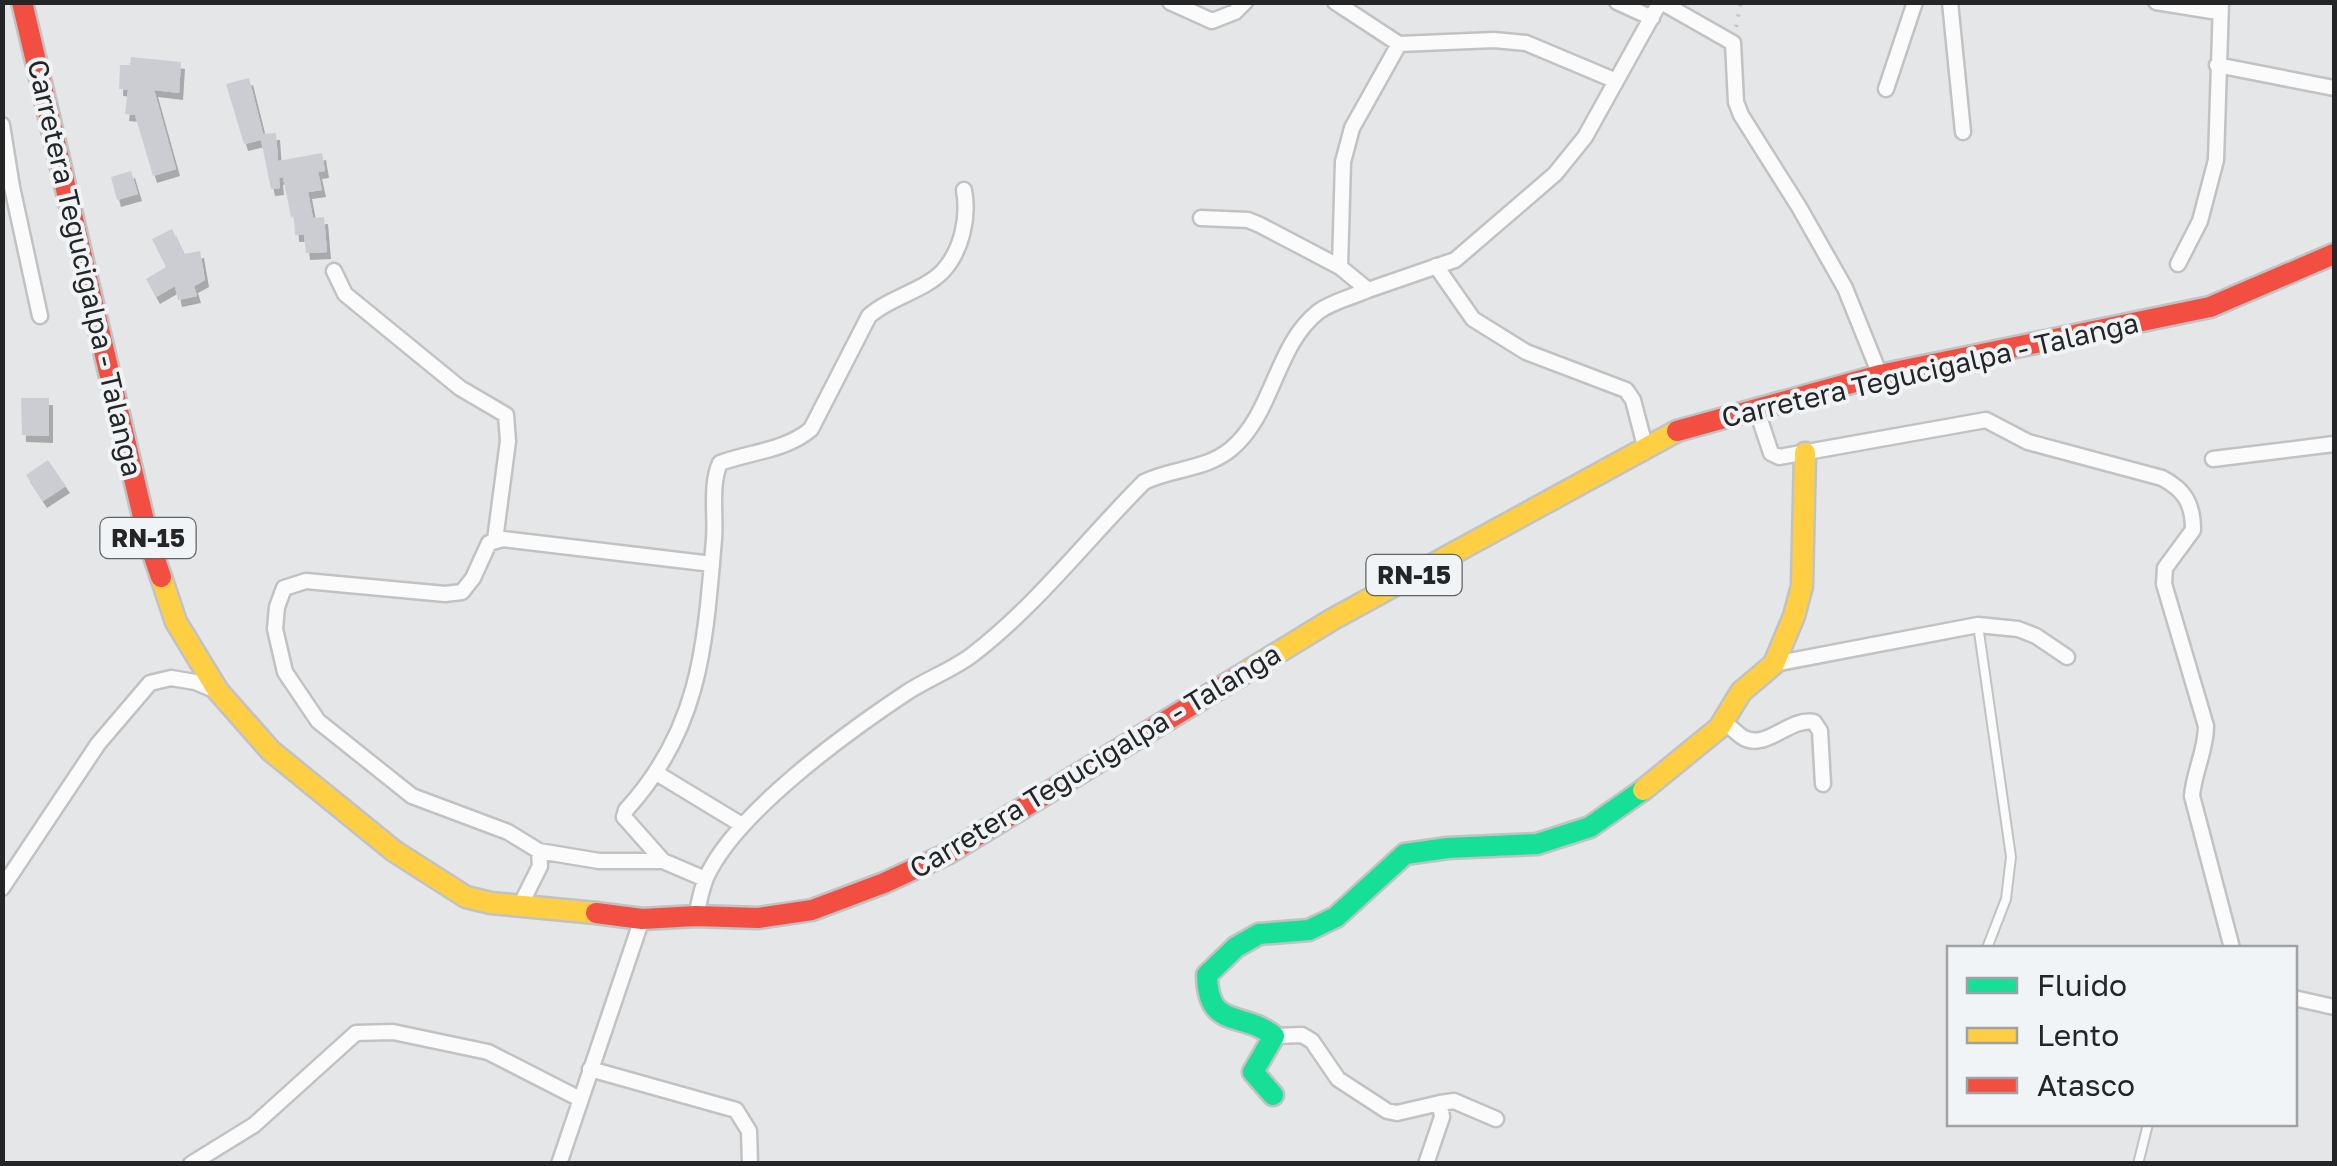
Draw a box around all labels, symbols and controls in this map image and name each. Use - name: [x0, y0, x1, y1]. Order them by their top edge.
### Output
- street label: Carretera Tegucigalpa - Talanga: [21, 56, 150, 480]
- street label: Carretera Tegucigalpa - Talanga: [1718, 305, 2142, 434]
- road number: RN-15: [100, 518, 196, 558]
- road number: RN-15: [1366, 555, 1462, 595]
- street label: Carretera Tegucigalpa - Talanga: [903, 636, 1286, 885]
- legend: [1947, 946, 2297, 1126]
- text: Fluido: [2037, 967, 2127, 1003]
- text: Lento: [2037, 1017, 2119, 1053]
- text: Atasco: [2037, 1067, 2135, 1103]

